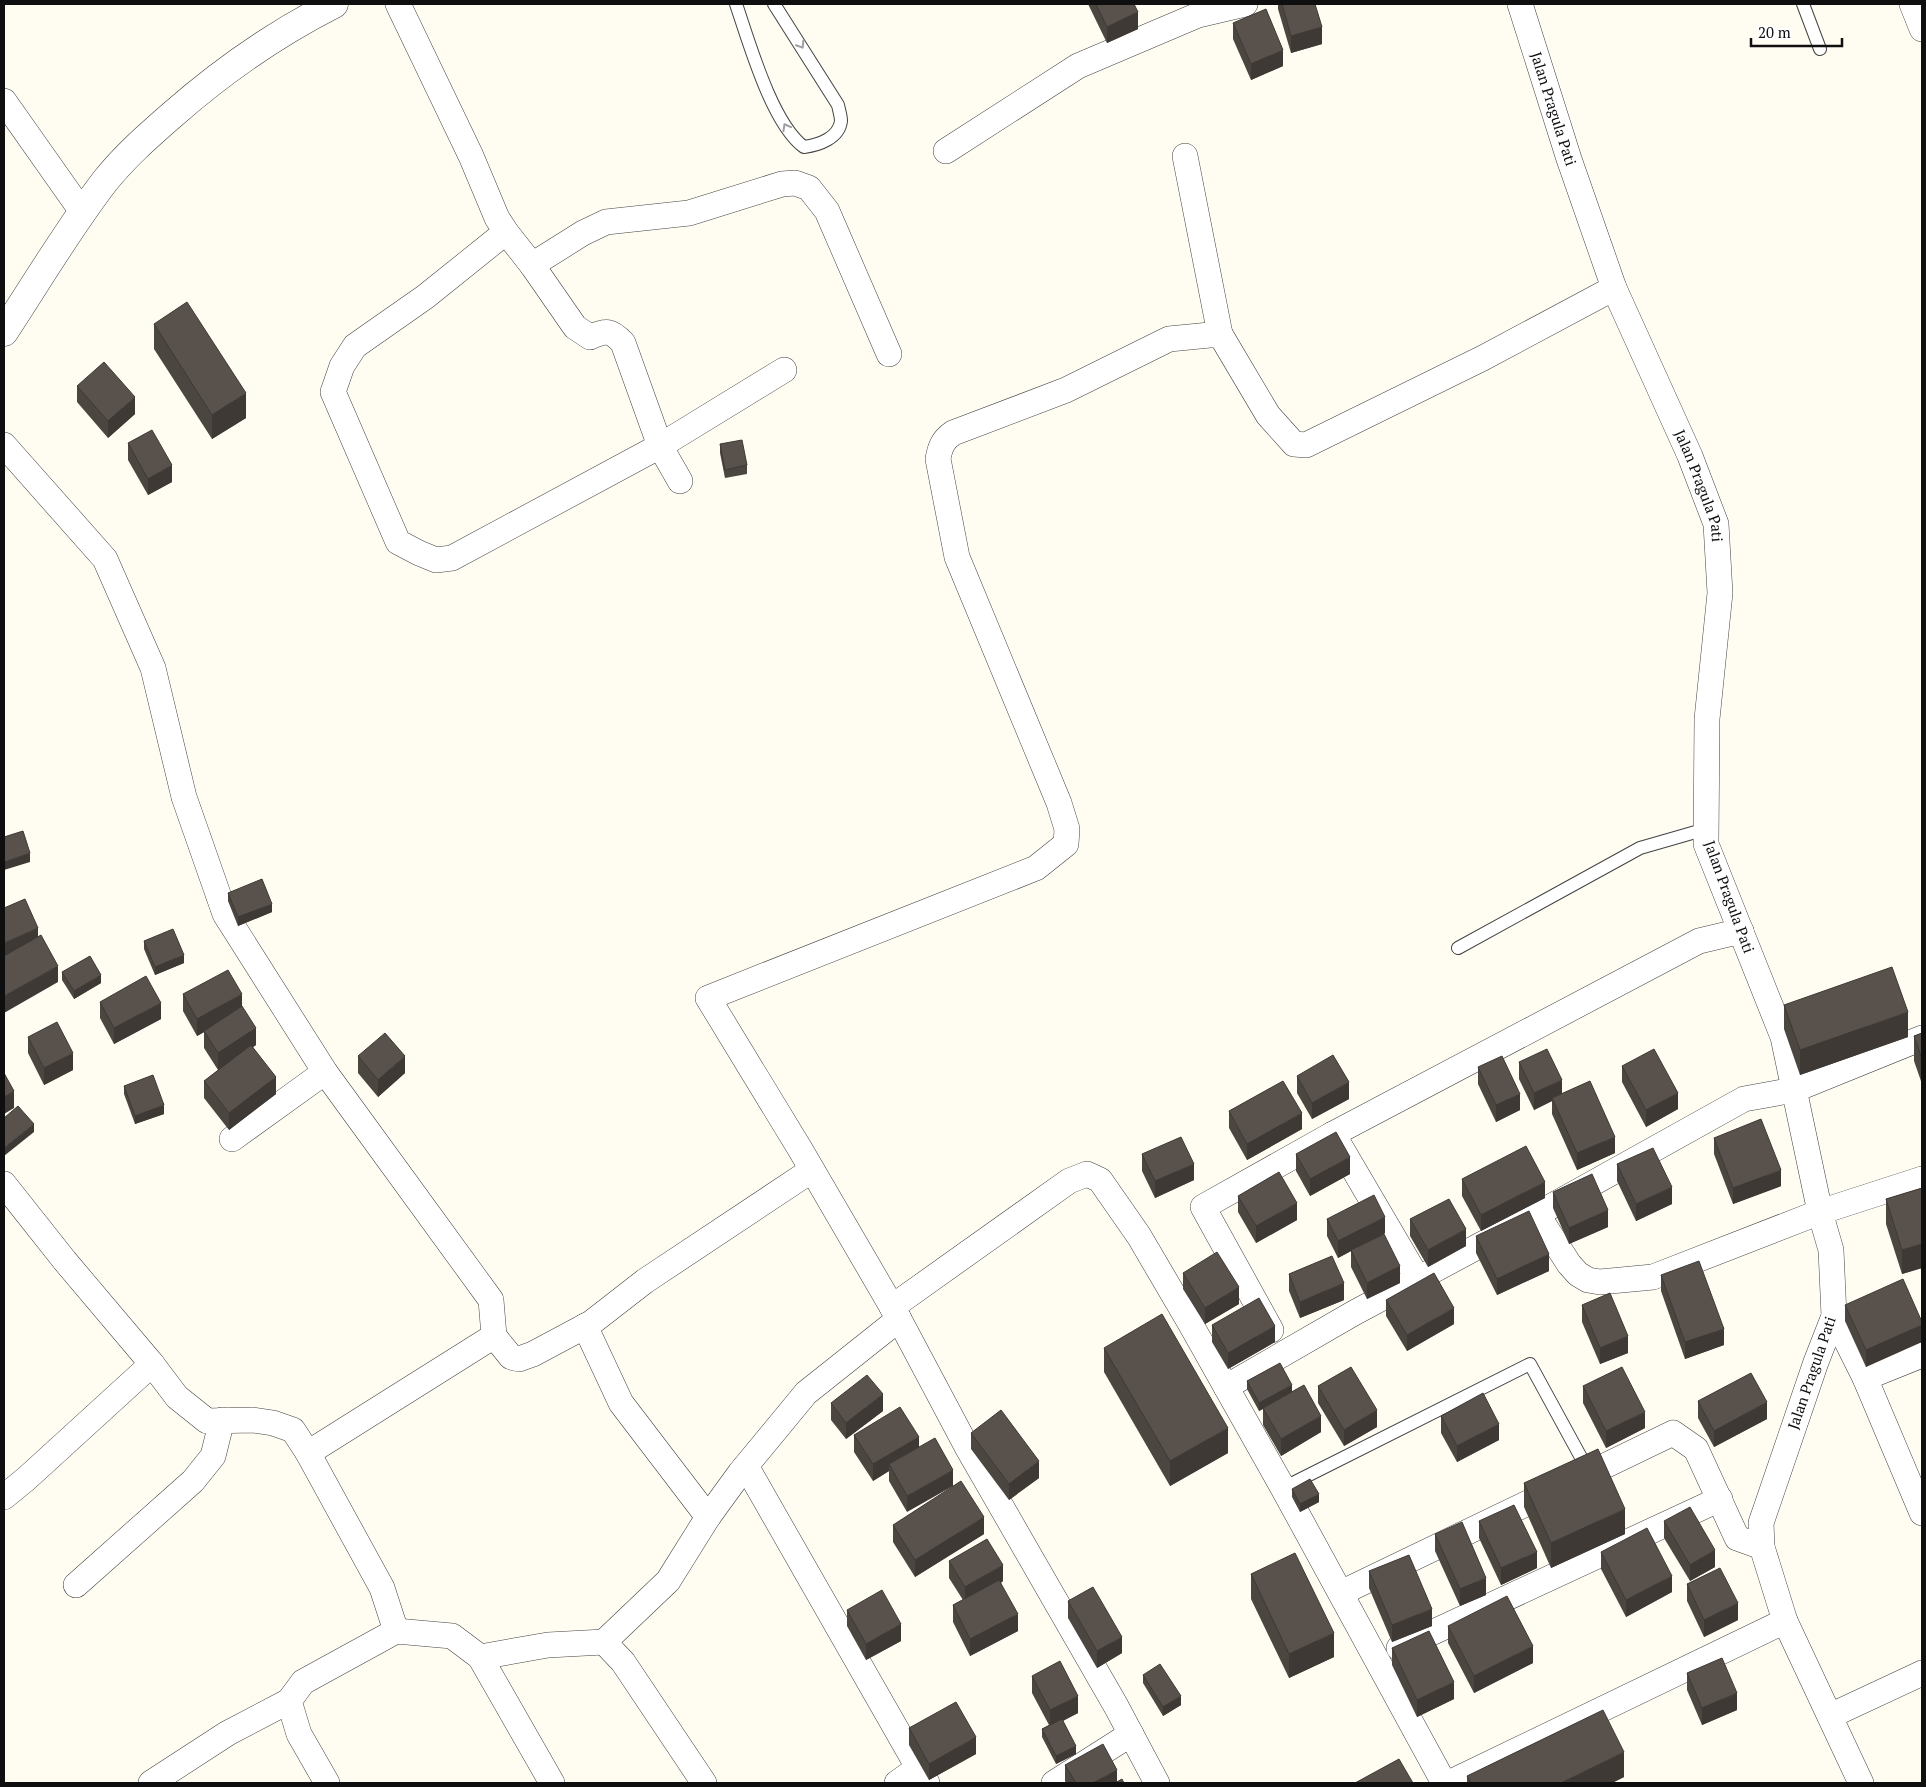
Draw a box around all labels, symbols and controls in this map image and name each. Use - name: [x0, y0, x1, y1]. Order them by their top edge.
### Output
- scale bar: [1751, 15, 1842, 47]
- text: 20 m: [1758, 22, 1791, 42]
- one-way arrow: [794, 39, 804, 48]
- street label: Jalan Pragula Pati: [1527, 49, 1582, 168]
- one-way arrow: [783, 123, 793, 132]
- street label: Jalan Pragula Pati: [1670, 426, 1728, 542]
- street label: Jalan Pragula Pati: [1700, 838, 1760, 956]
- street label: Jalan Pragula Pati: [1782, 1313, 1840, 1432]

